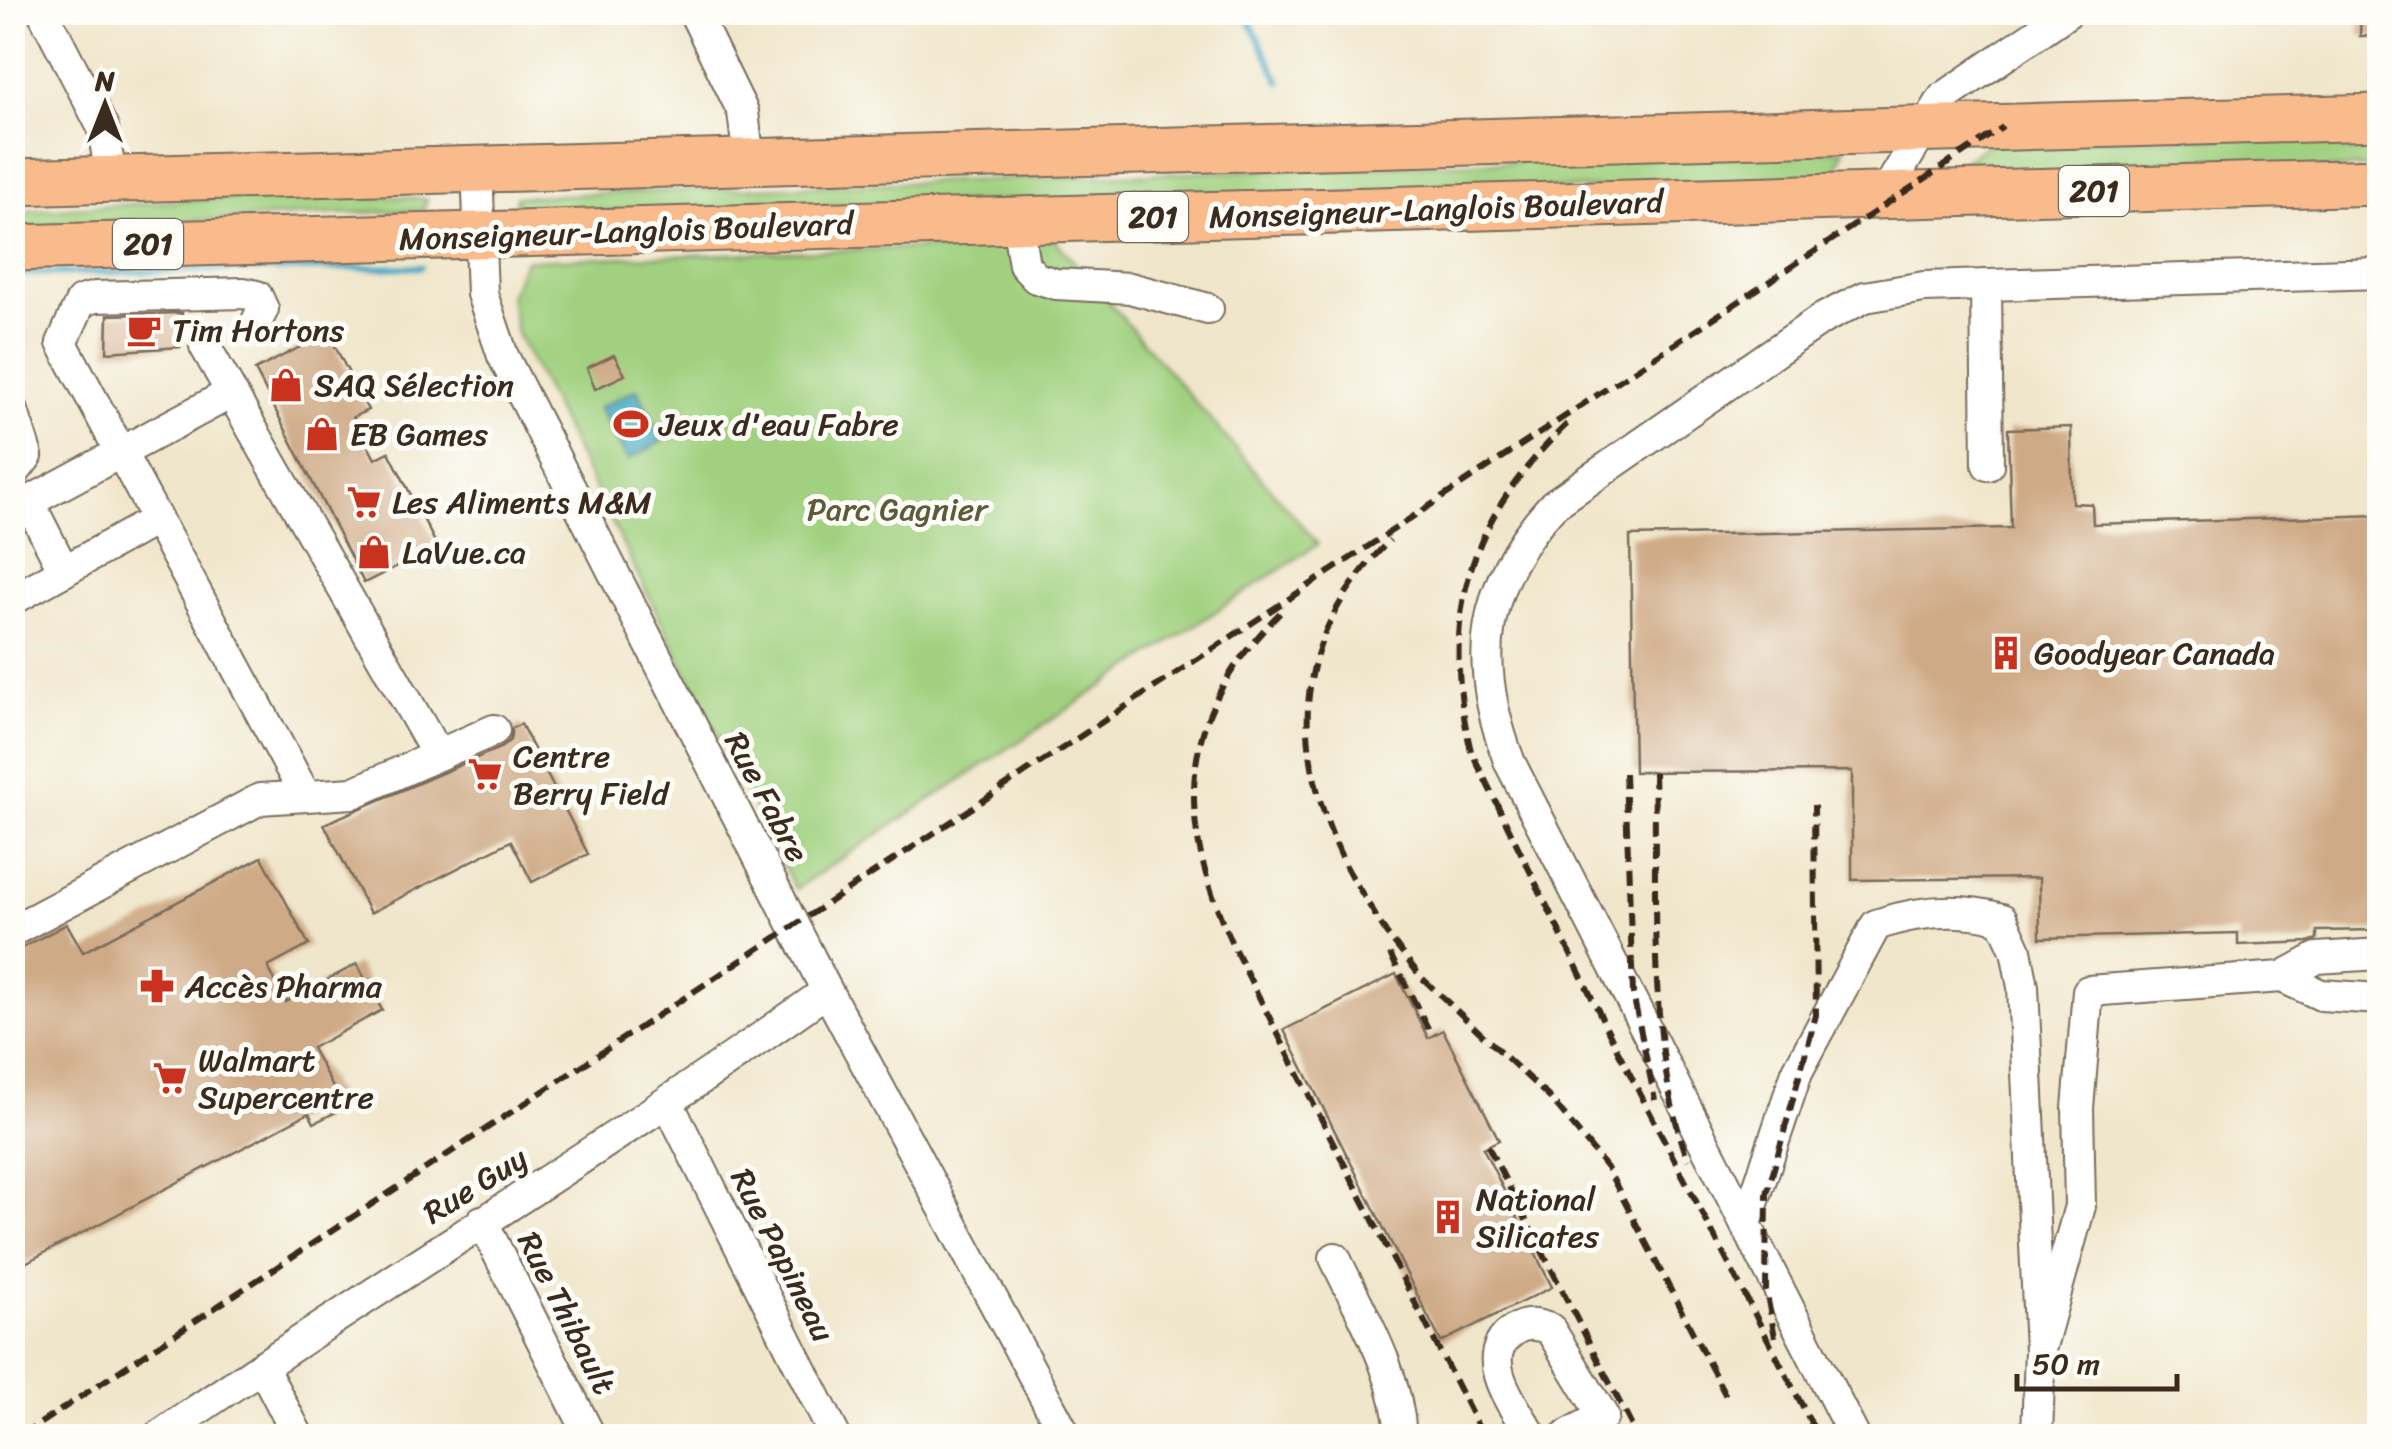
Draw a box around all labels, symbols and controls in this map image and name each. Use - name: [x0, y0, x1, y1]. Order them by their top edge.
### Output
- north arrow: [55, 55, 155, 155]
- text: N: [94, 56, 115, 105]
- road number: 201: [2059, 166, 2129, 216]
- street label: Monseigneur-Langlois Boulevard: [1208, 173, 1666, 246]
- road number: 201: [1118, 192, 1188, 242]
- street label: Monseigneur-Langlois Boulevard: [398, 195, 856, 268]
- road number: 201: [113, 219, 183, 269]
- place label: Tim Hortons: [172, 302, 345, 359]
- cafe icon: Tim Hortons: [125, 311, 163, 349]
- place label: SAQ Sélection: [314, 357, 514, 414]
- shop icon: SAQ Sélection: [267, 366, 305, 404]
- place label: Jeux d'eau Fabre: [658, 396, 899, 453]
- sports icon: Jeux d'eau Fabre: [612, 405, 650, 443]
- place label: EB Games: [350, 406, 488, 463]
- shop icon: EB Games: [303, 415, 341, 453]
- place label: Les Aliments M&M: [392, 474, 652, 531]
- park label: Parc Gagnier: [807, 481, 989, 538]
- supermarket icon: Les Aliments M&M: [345, 483, 383, 521]
- place label: LaVue.ca: [402, 524, 526, 581]
- shop icon: LaVue.ca: [355, 533, 393, 571]
- place label: Goodyear Canada: [2034, 625, 2275, 682]
- building icon: Goodyear Canada: [1987, 634, 2025, 672]
- street label: Rue Fabre: [708, 721, 825, 873]
- place label: Centre Berry Field: [513, 728, 670, 822]
- supermarket icon: Centre Berry Field: [466, 755, 504, 793]
- place label: Accès Pharma: [184, 958, 383, 1015]
- pharmacy icon: Accès Pharma: [138, 967, 176, 1005]
- place label: Walmart Supercentre: [198, 1032, 374, 1126]
- supermarket icon: Walmart Supercentre: [151, 1059, 189, 1097]
- street label: Rue Guy: [411, 1131, 539, 1240]
- street label: Rue Papineau: [714, 1158, 851, 1352]
- place label: National Silicates: [1476, 1171, 1599, 1265]
- building icon: National Silicates: [1429, 1198, 1467, 1236]
- street label: Rue Thibault: [501, 1221, 632, 1405]
- scale bar: [2017, 1329, 2177, 1391]
- text: 50 m: [2032, 1337, 2100, 1391]

